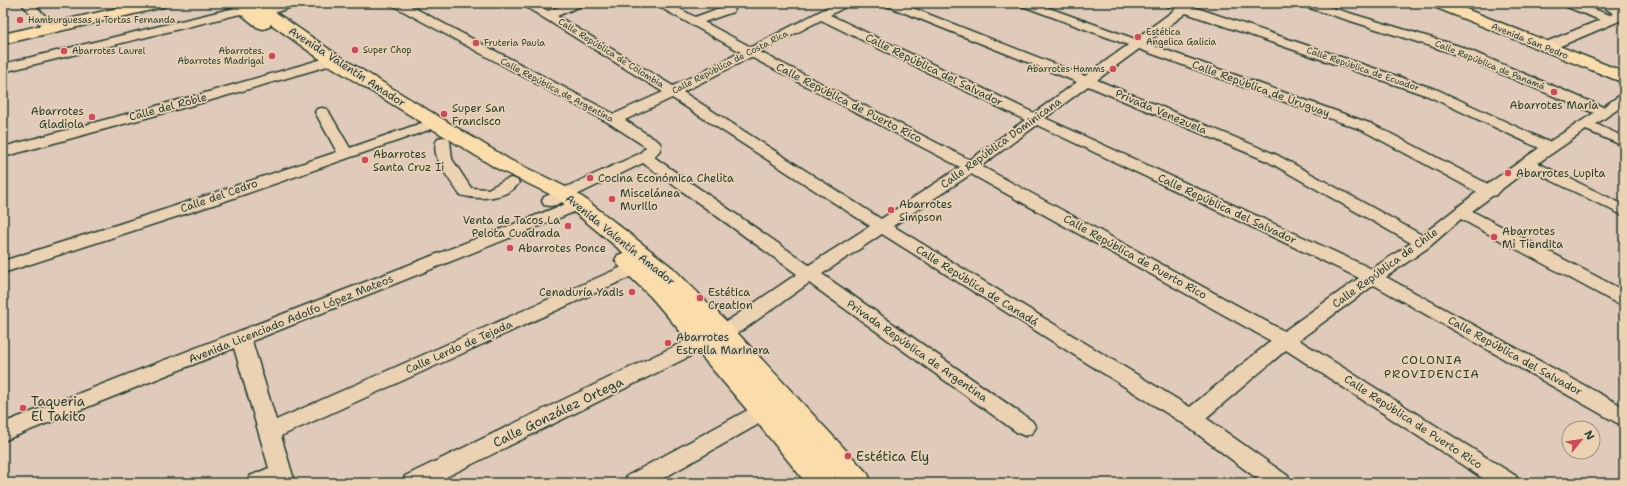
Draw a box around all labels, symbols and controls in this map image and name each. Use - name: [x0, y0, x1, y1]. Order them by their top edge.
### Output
- place label: Hamburguesas y Tortas Fernanda: [28, 14, 176, 26]
- marker: Hamburguesas y Tortas Fernanda: [15, 15, 25, 25]
- street label: Calle República de Colombia: [556, 15, 667, 91]
- street label: Avenida San Pedro: [1490, 20, 1570, 62]
- street label: Avenida Valentín Amador: [286, 23, 408, 111]
- place label: Estética Angelica Galicia: [1146, 26, 1217, 48]
- street label: Calle República de Costa Rica: [670, 27, 790, 97]
- street label: Calle República del Salvador: [863, 30, 1005, 110]
- marker: Estética Angelica Galicia: [1133, 32, 1143, 42]
- place label: Fruteria Paula: [484, 37, 546, 49]
- street label: Calle República de Panamá: [1433, 37, 1547, 93]
- marker: Fruteria Paula: [471, 38, 481, 48]
- place label: Super Chop: [363, 44, 412, 56]
- street label: Calle República de Ecuador: [1305, 44, 1421, 94]
- place label: Abarrotes Laurel: [72, 45, 146, 57]
- place label: Abarrotes. Abarrotes Madrigal: [177, 45, 264, 67]
- marker: Super Chop: [350, 45, 360, 55]
- marker: Abarrotes Laurel: [59, 46, 69, 56]
- marker: Abarrotes. Abarrotes Madrigal: [267, 51, 277, 61]
- street label: Calle República de Argentina: [498, 55, 616, 125]
- street label: Calle República de Uruguay: [1190, 57, 1332, 121]
- street label: Calle República de Puerto Rico: [773, 60, 925, 147]
- place label: Abarrotes Hamms: [1026, 63, 1105, 75]
- marker: Abarrotes Hamms: [1108, 64, 1118, 74]
- street label: Privada Venezuela: [1113, 86, 1209, 138]
- marker: Abarrotes Maria: [1549, 87, 1559, 97]
- street label: Calle del Roble: [128, 89, 208, 125]
- street label: Calle República Dominicana: [938, 94, 1065, 192]
- place label: Abarrotes Maria: [1510, 98, 1599, 113]
- place label: Super San Francisco: [452, 101, 505, 129]
- place label: Abarrotes Gladiola: [31, 104, 84, 132]
- marker: Super San Francisco: [439, 109, 449, 119]
- marker: Abarrotes Gladiola: [87, 112, 97, 122]
- place label: Abarrotes Santa Cruz Ii: [373, 147, 445, 175]
- marker: Abarrotes Santa Cruz Ii: [360, 155, 370, 165]
- place label: Abarrotes Lupita: [1516, 166, 1605, 181]
- marker: Abarrotes Lupita: [1503, 168, 1513, 178]
- street label: Calle República del Salvador: [1155, 170, 1299, 248]
- place label: Cocina Económica Chelita: [598, 171, 734, 186]
- marker: Cocina Económica Chelita: [585, 173, 595, 183]
- street label: Calle del Cedro: [178, 176, 260, 216]
- place label: Miscelánea Murillo: [620, 186, 680, 214]
- street label: Avenida Valentín Amador: [562, 191, 678, 289]
- marker: Miscelánea Murillo: [607, 194, 617, 204]
- place label: Abarrotes Simpson: [899, 197, 952, 225]
- marker: Abarrotes Simpson: [886, 205, 896, 215]
- street label: Calle República de Puerto Rico: [1061, 211, 1210, 303]
- place label: Venta de Tacos La Pelota Cuadrada: [463, 213, 560, 241]
- marker: Venta de Tacos La Pelota Cuadrada: [563, 221, 573, 231]
- place label: Abarrotes Mi Tiendita: [1502, 224, 1563, 252]
- street label: Calle República de Chile: [1329, 225, 1441, 311]
- marker: Abarrotes Mi Tiendita: [1489, 232, 1499, 242]
- place label: Abarrotes Ponce: [518, 241, 606, 256]
- street label: Calle República de Canadá: [913, 242, 1041, 330]
- marker: Abarrotes Ponce: [505, 243, 515, 253]
- street label: Avenida Licenciado Adolfo López Mateos: [186, 271, 396, 367]
- place label: Cenaduría Yadis: [539, 285, 624, 300]
- place label: Estética Creation: [708, 285, 753, 313]
- marker: Cenaduría Yadis: [627, 287, 637, 297]
- marker: Estética Creation: [695, 293, 705, 303]
- street label: Privada República de Argentina: [844, 297, 990, 406]
- street label: Calle República del Salvador: [1445, 313, 1585, 399]
- street label: Calle Lerdo de Tejada: [403, 317, 515, 377]
- place label: Abarrotes Estrella Marinera: [676, 330, 770, 358]
- marker: Abarrotes Estrella Marinera: [663, 338, 673, 348]
- district label: COLONIA PROVIDENCIA: [1384, 352, 1480, 382]
- street label: Calle República de Puerto Rico: [1341, 372, 1485, 473]
- street label: Calle González Ortega: [490, 373, 626, 451]
- place label: Taqueria El Takito: [31, 393, 86, 425]
- marker: Taqueria El Takito: [18, 403, 28, 413]
- north arrow: [1561, 420, 1601, 460]
- text: N: [1581, 428, 1598, 443]
- place label: Estética Ely: [856, 448, 929, 465]
- marker: Estética Ely: [843, 451, 853, 461]

